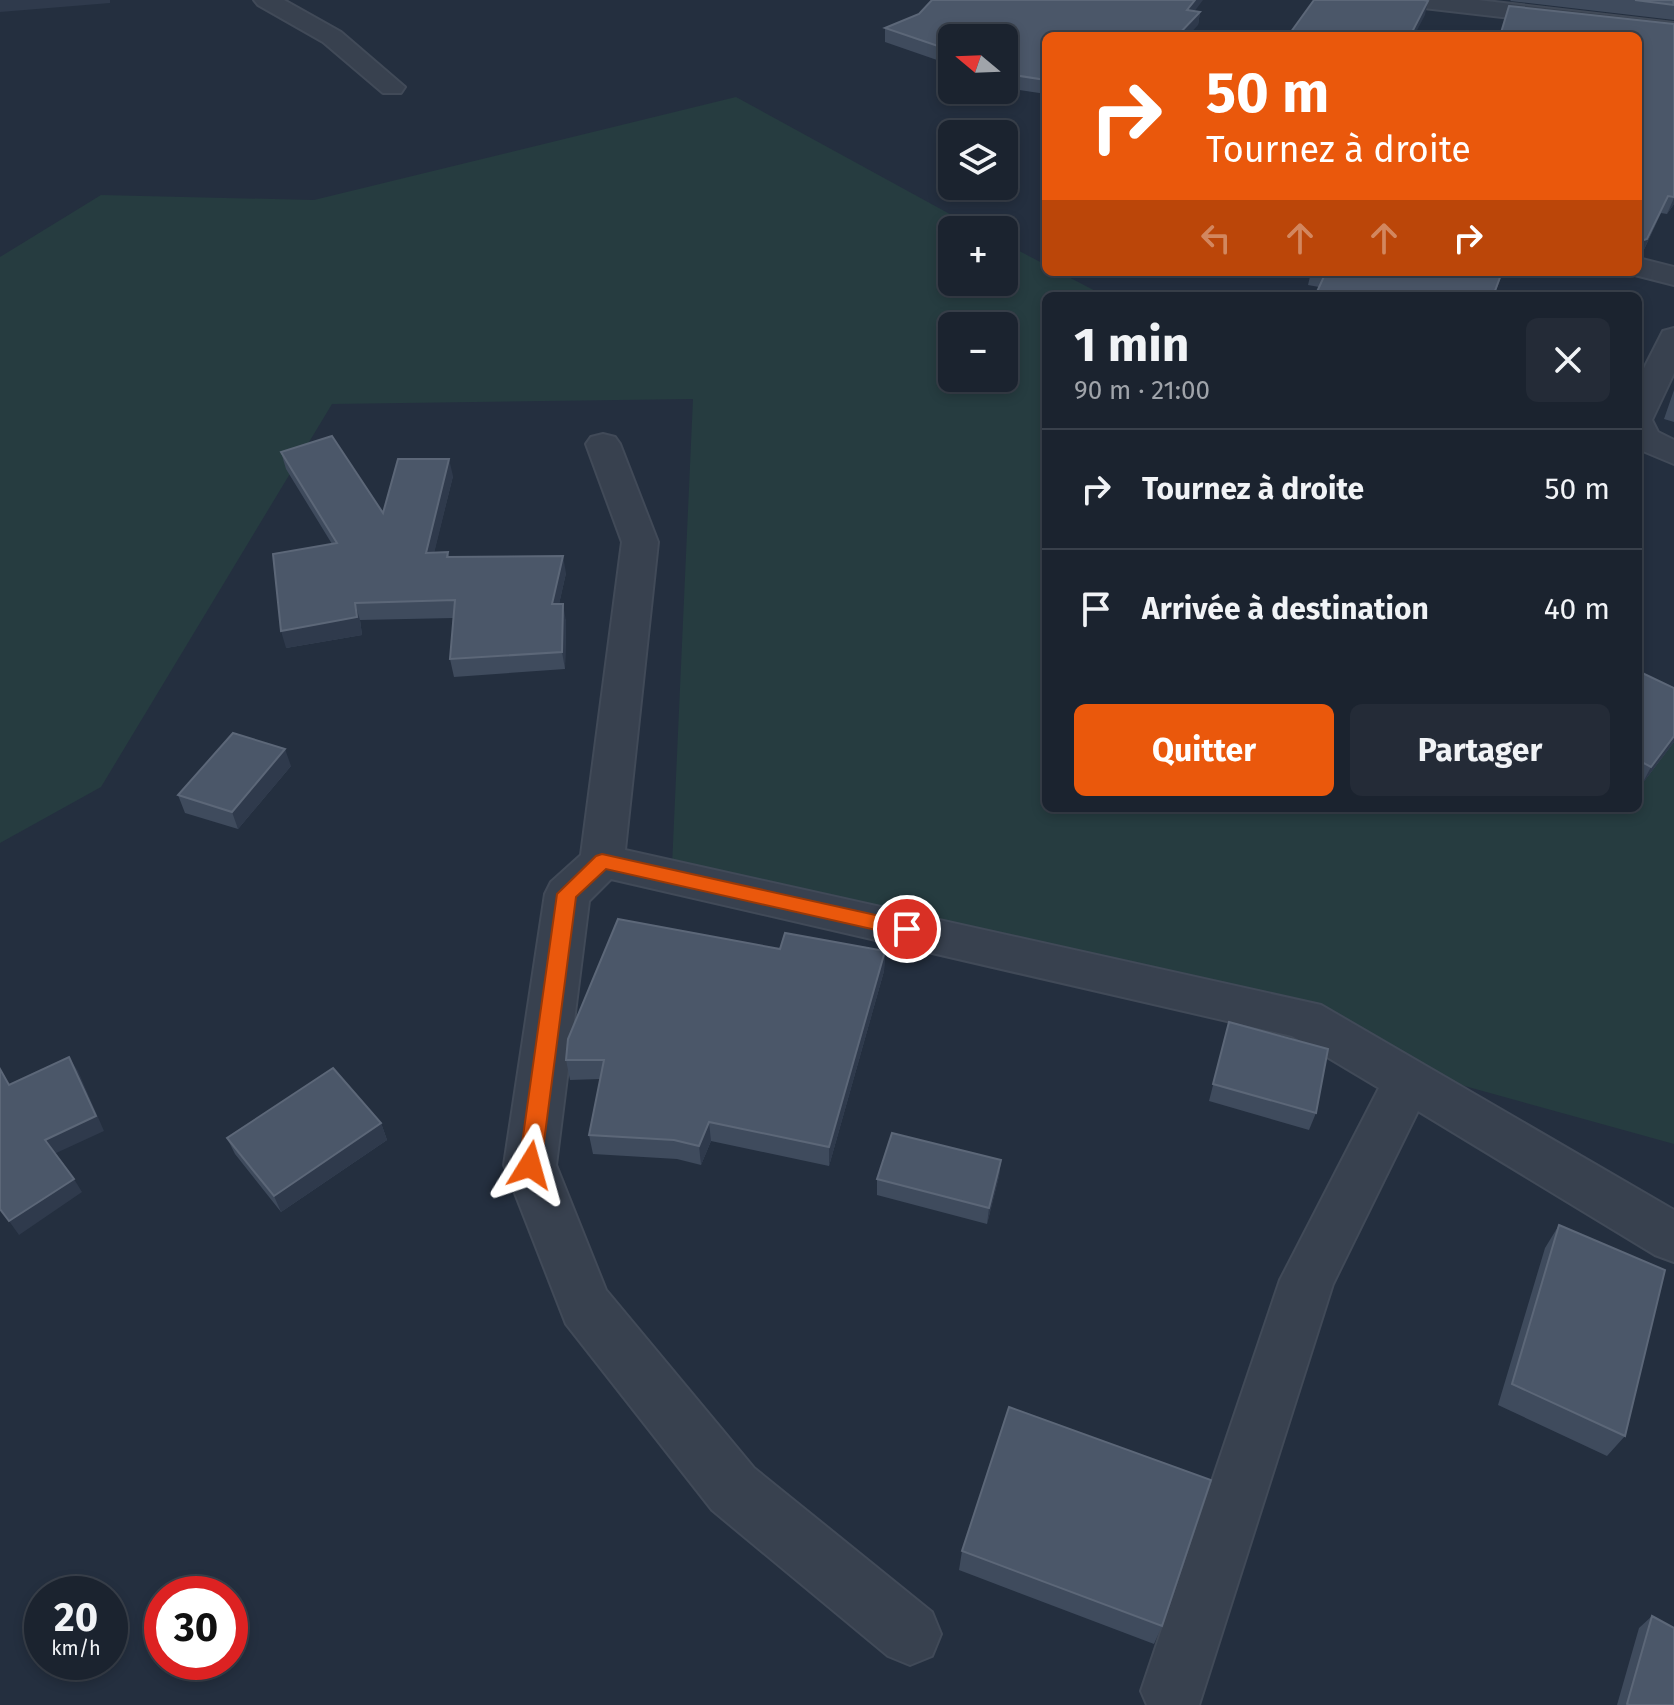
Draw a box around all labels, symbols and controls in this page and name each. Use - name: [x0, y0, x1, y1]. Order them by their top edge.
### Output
- north arrow: [938, 24, 1018, 104]
- map controls: [938, 24, 1018, 392]
- text: 50 m: [1206, 60, 1329, 127]
- icon: right: [1074, 64, 1178, 168]
- button: layers: [938, 120, 1018, 200]
- text: Tournez à droite: [1206, 128, 1471, 172]
- button: +: [938, 216, 1018, 296]
- icon: left: [1194, 216, 1238, 260]
- icon: ahead: [1278, 216, 1322, 260]
- icon: ahead: [1362, 216, 1406, 260]
- icon: right: [1446, 216, 1490, 260]
- button: −: [938, 312, 1018, 392]
- text: 1 min: [1074, 316, 1189, 374]
- button: close: [1526, 318, 1610, 402]
- text: 90 m · 21:00: [1074, 375, 1210, 406]
- icon: right: [1074, 467, 1118, 511]
- text: Tournez à droite: [1142, 471, 1364, 507]
- text: 50 m: [1545, 471, 1610, 507]
- icon: arrive: [1074, 587, 1118, 631]
- text: Arrivée à destination: [1142, 591, 1429, 627]
- text: 40 m: [1544, 591, 1610, 627]
- button: Quitter: [1074, 704, 1334, 796]
- button: Partager: [1350, 704, 1610, 796]
- pin: [873, 895, 941, 963]
- icon: arrive: [885, 907, 929, 951]
- position arrow: [488, 1123, 572, 1207]
- speed limit sign: 30: [144, 1576, 248, 1680]
- text: 20: [54, 1594, 98, 1642]
- text: km/h: [51, 1636, 101, 1660]

